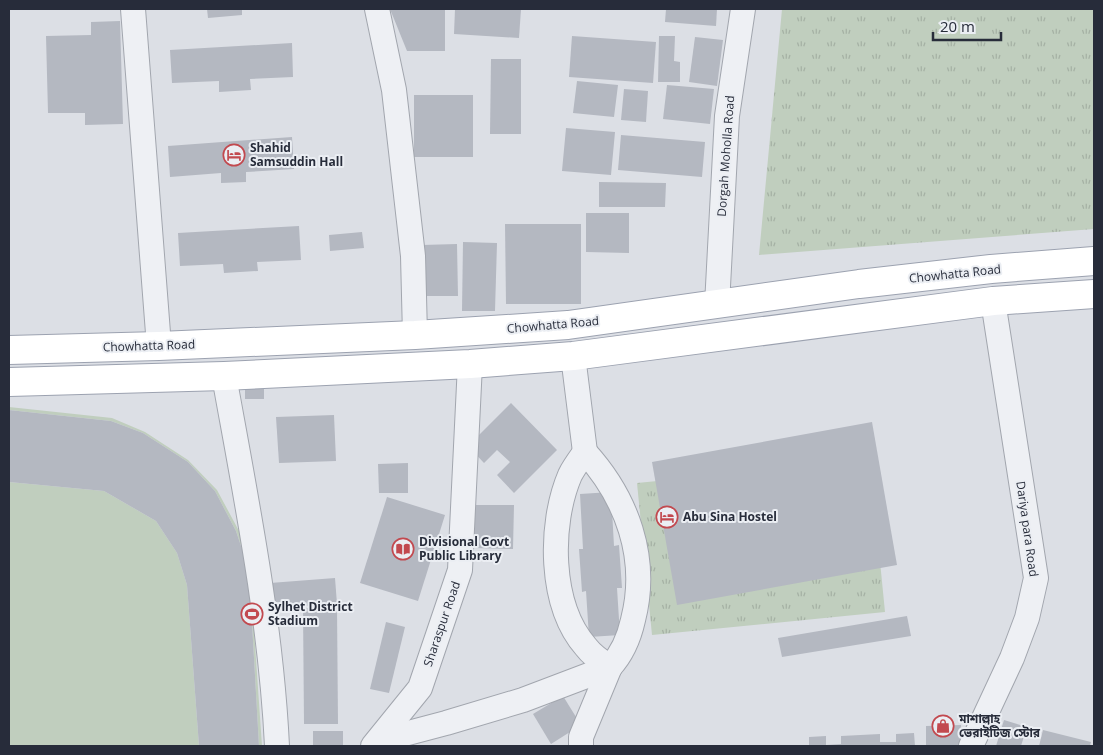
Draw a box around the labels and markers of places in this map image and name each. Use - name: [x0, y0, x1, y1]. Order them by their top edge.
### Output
- place label: Shahid Samsuddin Hall: [250, 139, 343, 170]
- hotel icon: Shahid Samsuddin Hall: [222, 143, 246, 167]
- hotel icon: Abu Sina Hostel: [655, 505, 679, 529]
- place label: Abu Sina Hostel: [683, 508, 777, 525]
- place label: Divisional Govt Public Library: [419, 533, 509, 564]
- library icon: Divisional Govt Public Library: [391, 537, 415, 561]
- place label: Sylhet District Stadium: [268, 598, 353, 629]
- sports icon: Sylhet District Stadium: [240, 602, 264, 626]
- place label: মাশাল্লাহ ভেরাইটিজ স্টোর: [958, 710, 1041, 741]
- shop icon: মাশাল্লাহ ভেরাইটিজ স্টোর: [931, 714, 955, 738]

